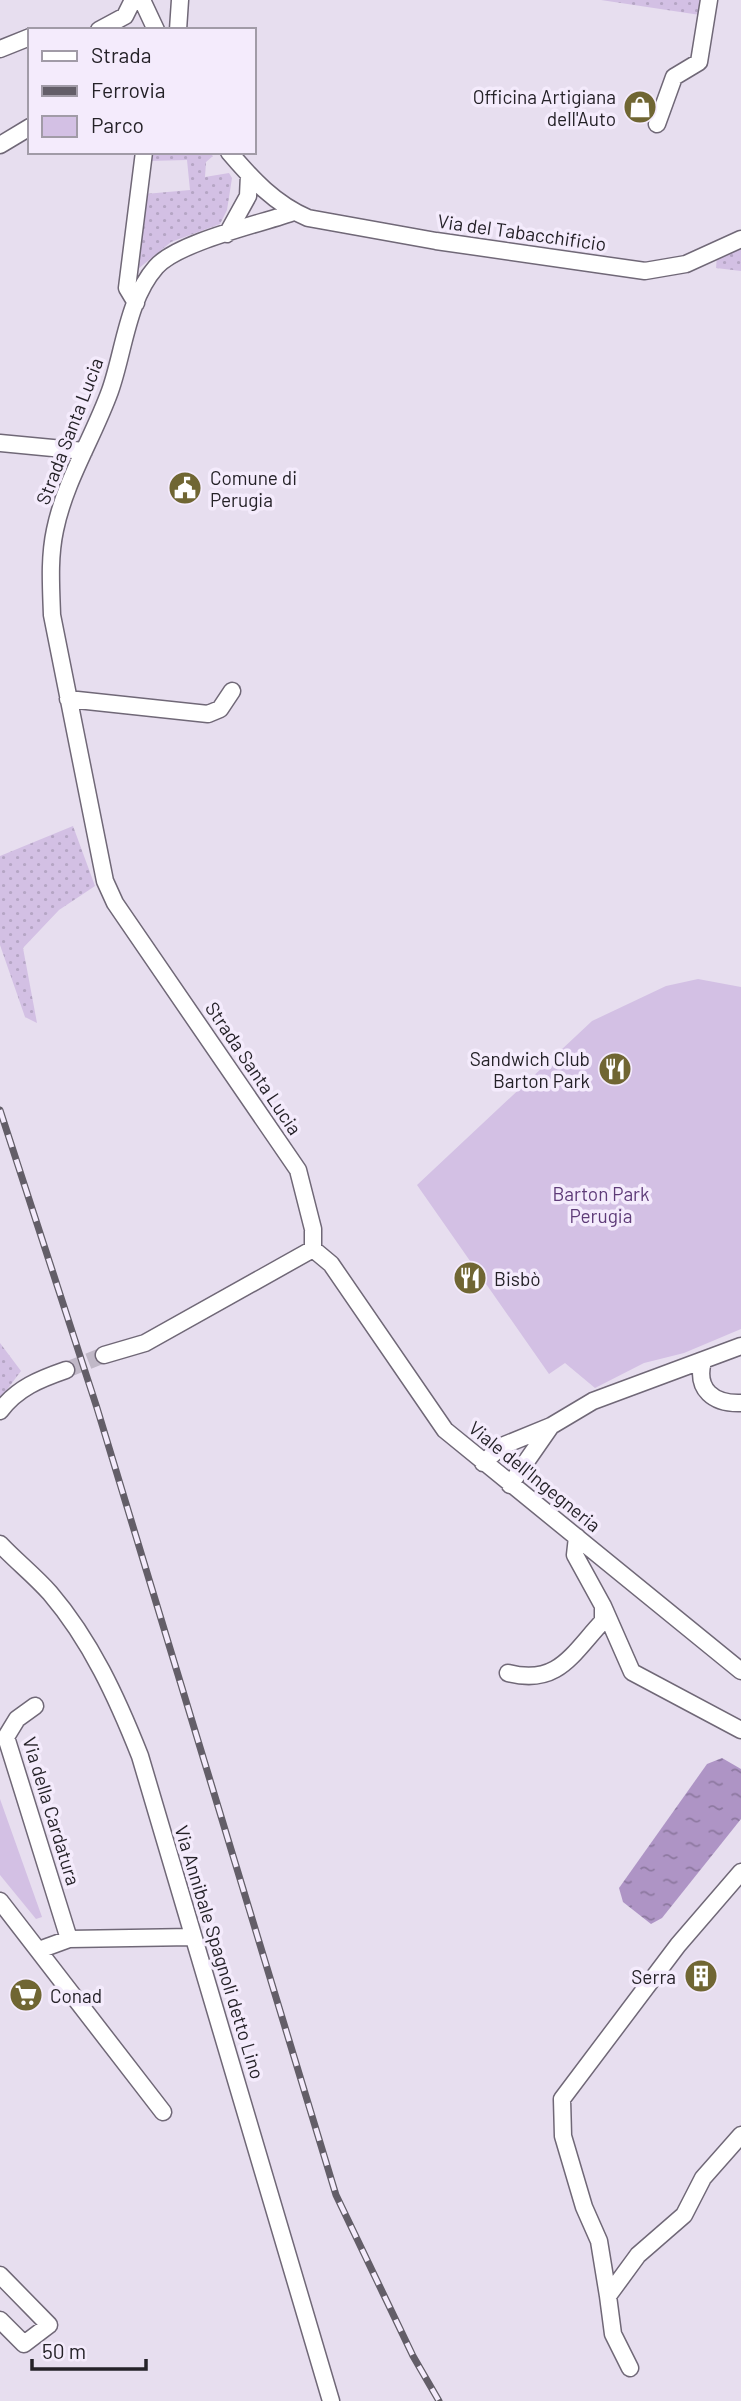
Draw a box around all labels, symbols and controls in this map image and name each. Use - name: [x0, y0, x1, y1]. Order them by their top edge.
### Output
- legend: [28, 28, 256, 154]
- text: Strada: [91, 42, 151, 67]
- text: Ferrovia: [91, 77, 166, 102]
- place label: Officina Artigiana dell'Auto: [473, 85, 616, 130]
- shop icon: Officina Artigiana dell'Auto: [621, 88, 659, 126]
- text: Parco: [91, 112, 144, 137]
- street label: Via del Tabacchificio: [436, 209, 608, 255]
- street label: Strada Santa Lucia: [30, 354, 108, 508]
- place label: Comune di Perugia: [210, 466, 297, 511]
- public building icon: Comune di Perugia: [166, 469, 204, 507]
- street label: Strada Santa Lucia: [201, 997, 307, 1139]
- place label: Sandwich Club Barton Park: [470, 1047, 590, 1092]
- restaurant icon: Sandwich Club Barton Park: [596, 1050, 634, 1088]
- park label: Barton Park Perugia: [552, 1182, 650, 1227]
- restaurant icon: Bisbò: [451, 1259, 489, 1297]
- place label: Bisbò: [494, 1267, 540, 1290]
- street label: Viale dell'Ingegneria: [464, 1416, 606, 1536]
- street label: Via della Cardatura: [19, 1734, 85, 1888]
- street label: Via Annibale Spagnoli detto Lino: [170, 1822, 270, 2082]
- building icon: Serra: [682, 1957, 720, 1995]
- place label: Serra: [631, 1965, 676, 1988]
- supermarket icon: Conad: [7, 1976, 45, 2014]
- place label: Conad: [50, 1984, 102, 2007]
- scale bar: [32, 2328, 145, 2372]
- text: 50 m: [42, 2338, 86, 2363]

